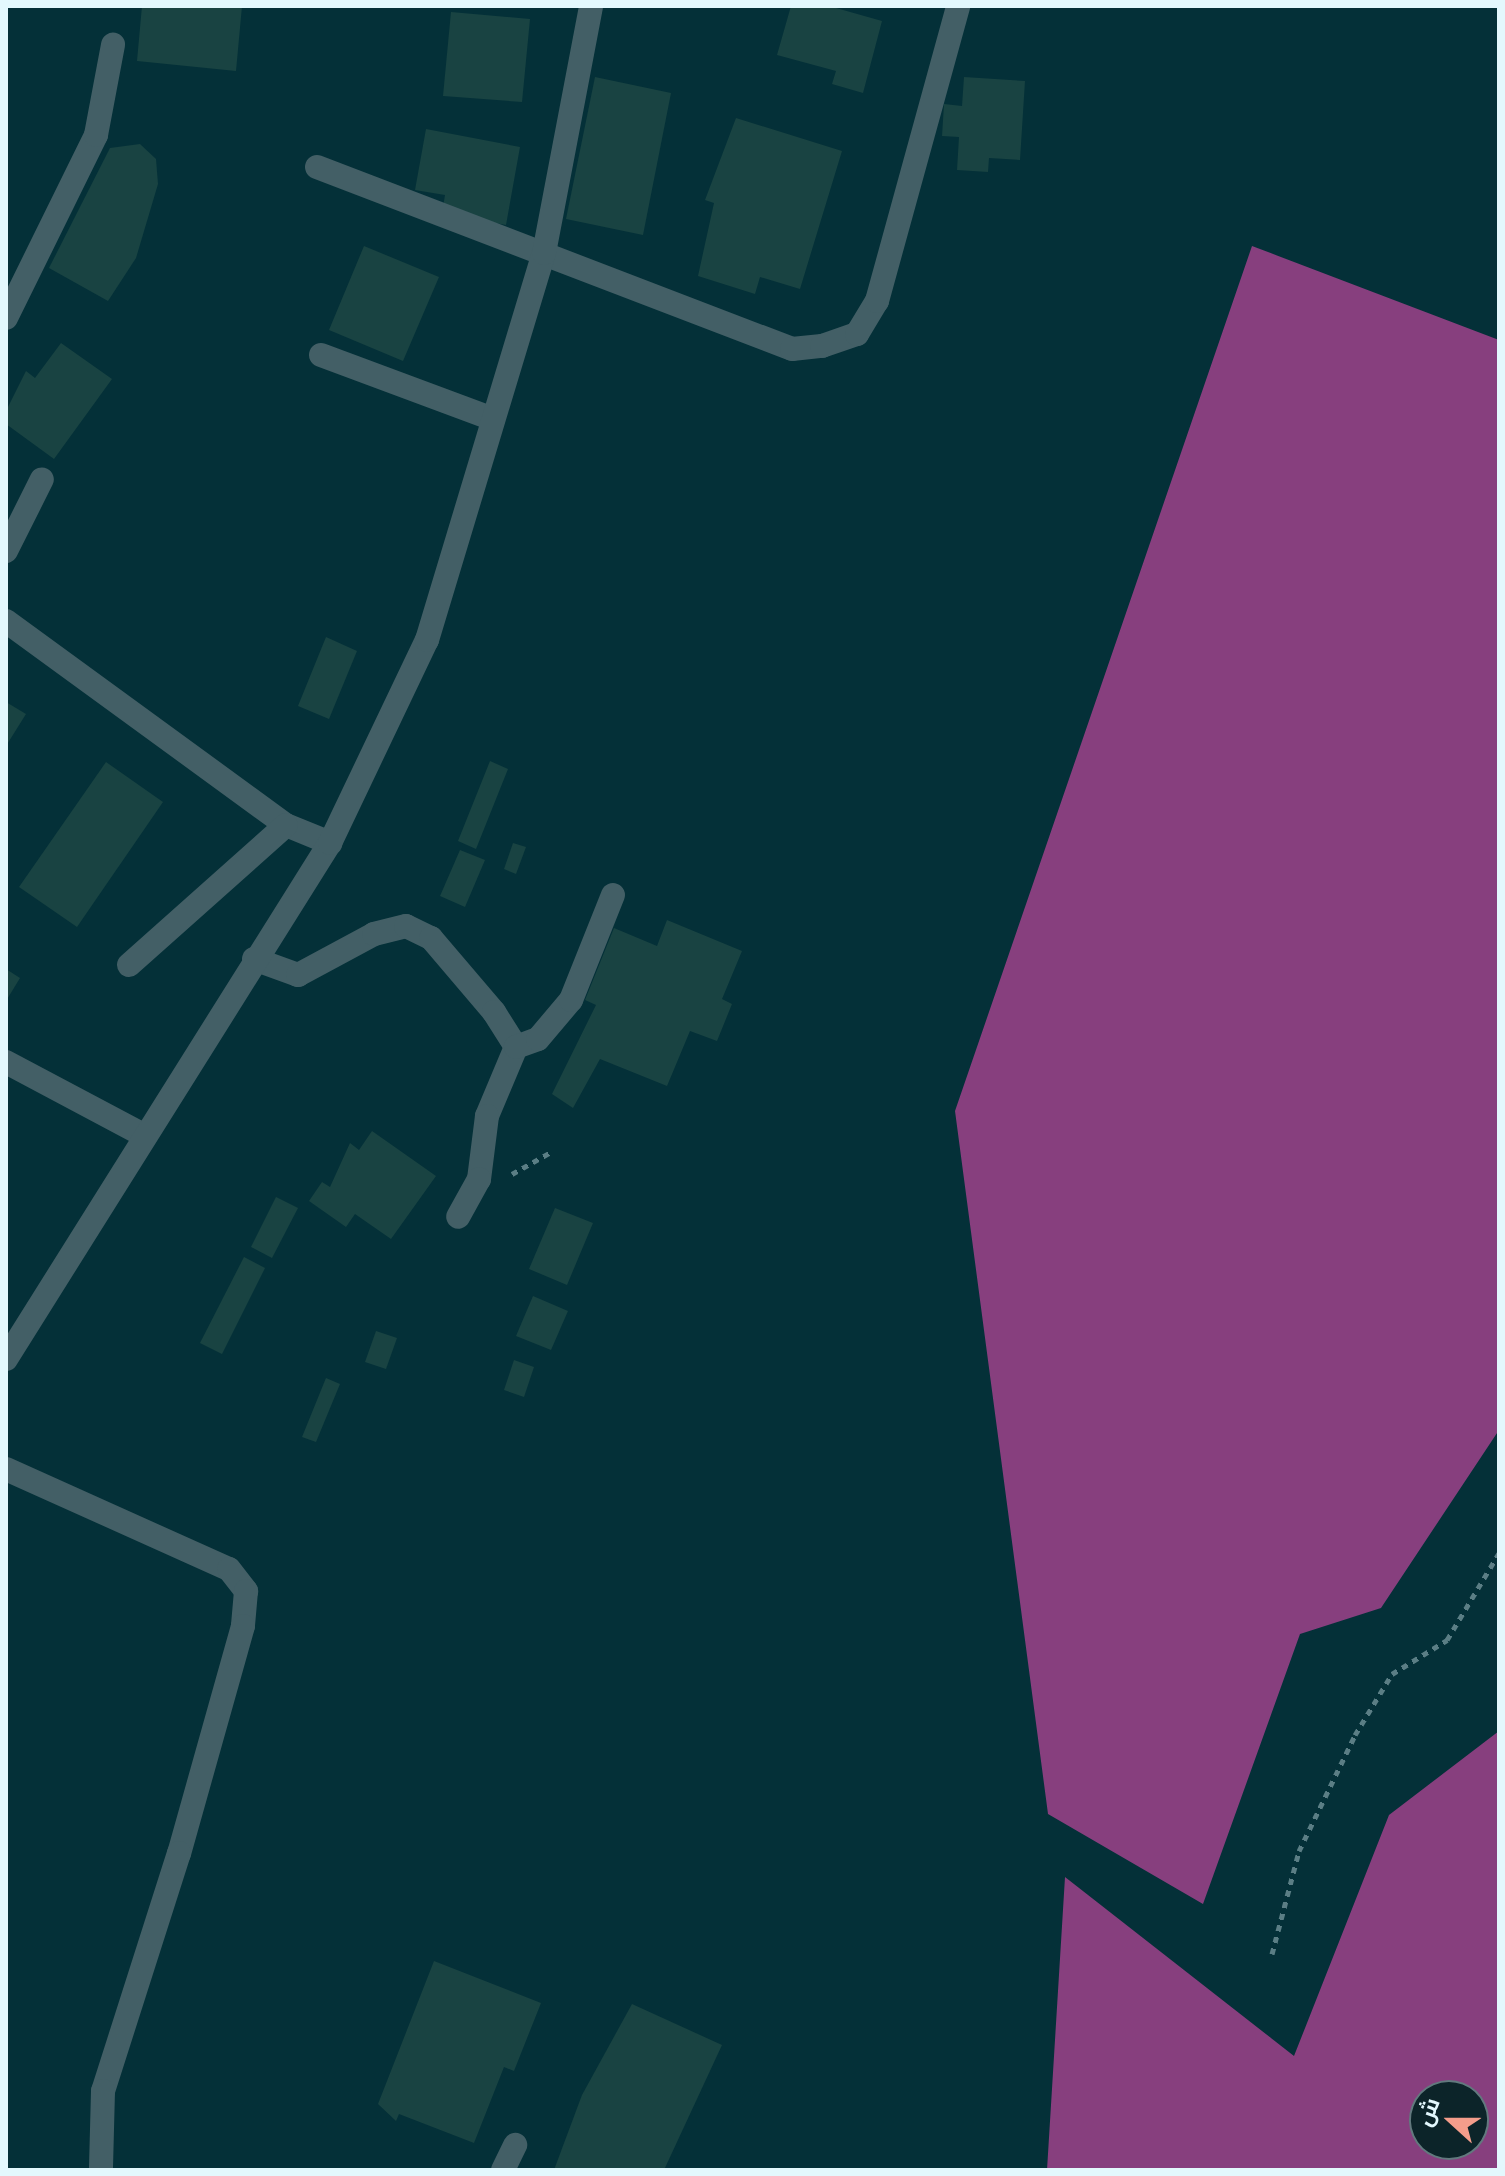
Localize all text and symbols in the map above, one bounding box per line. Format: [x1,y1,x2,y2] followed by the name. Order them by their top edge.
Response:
[1409,2080,1489,2160] north arrow
[1411,2094,1446,2130] text: ش

